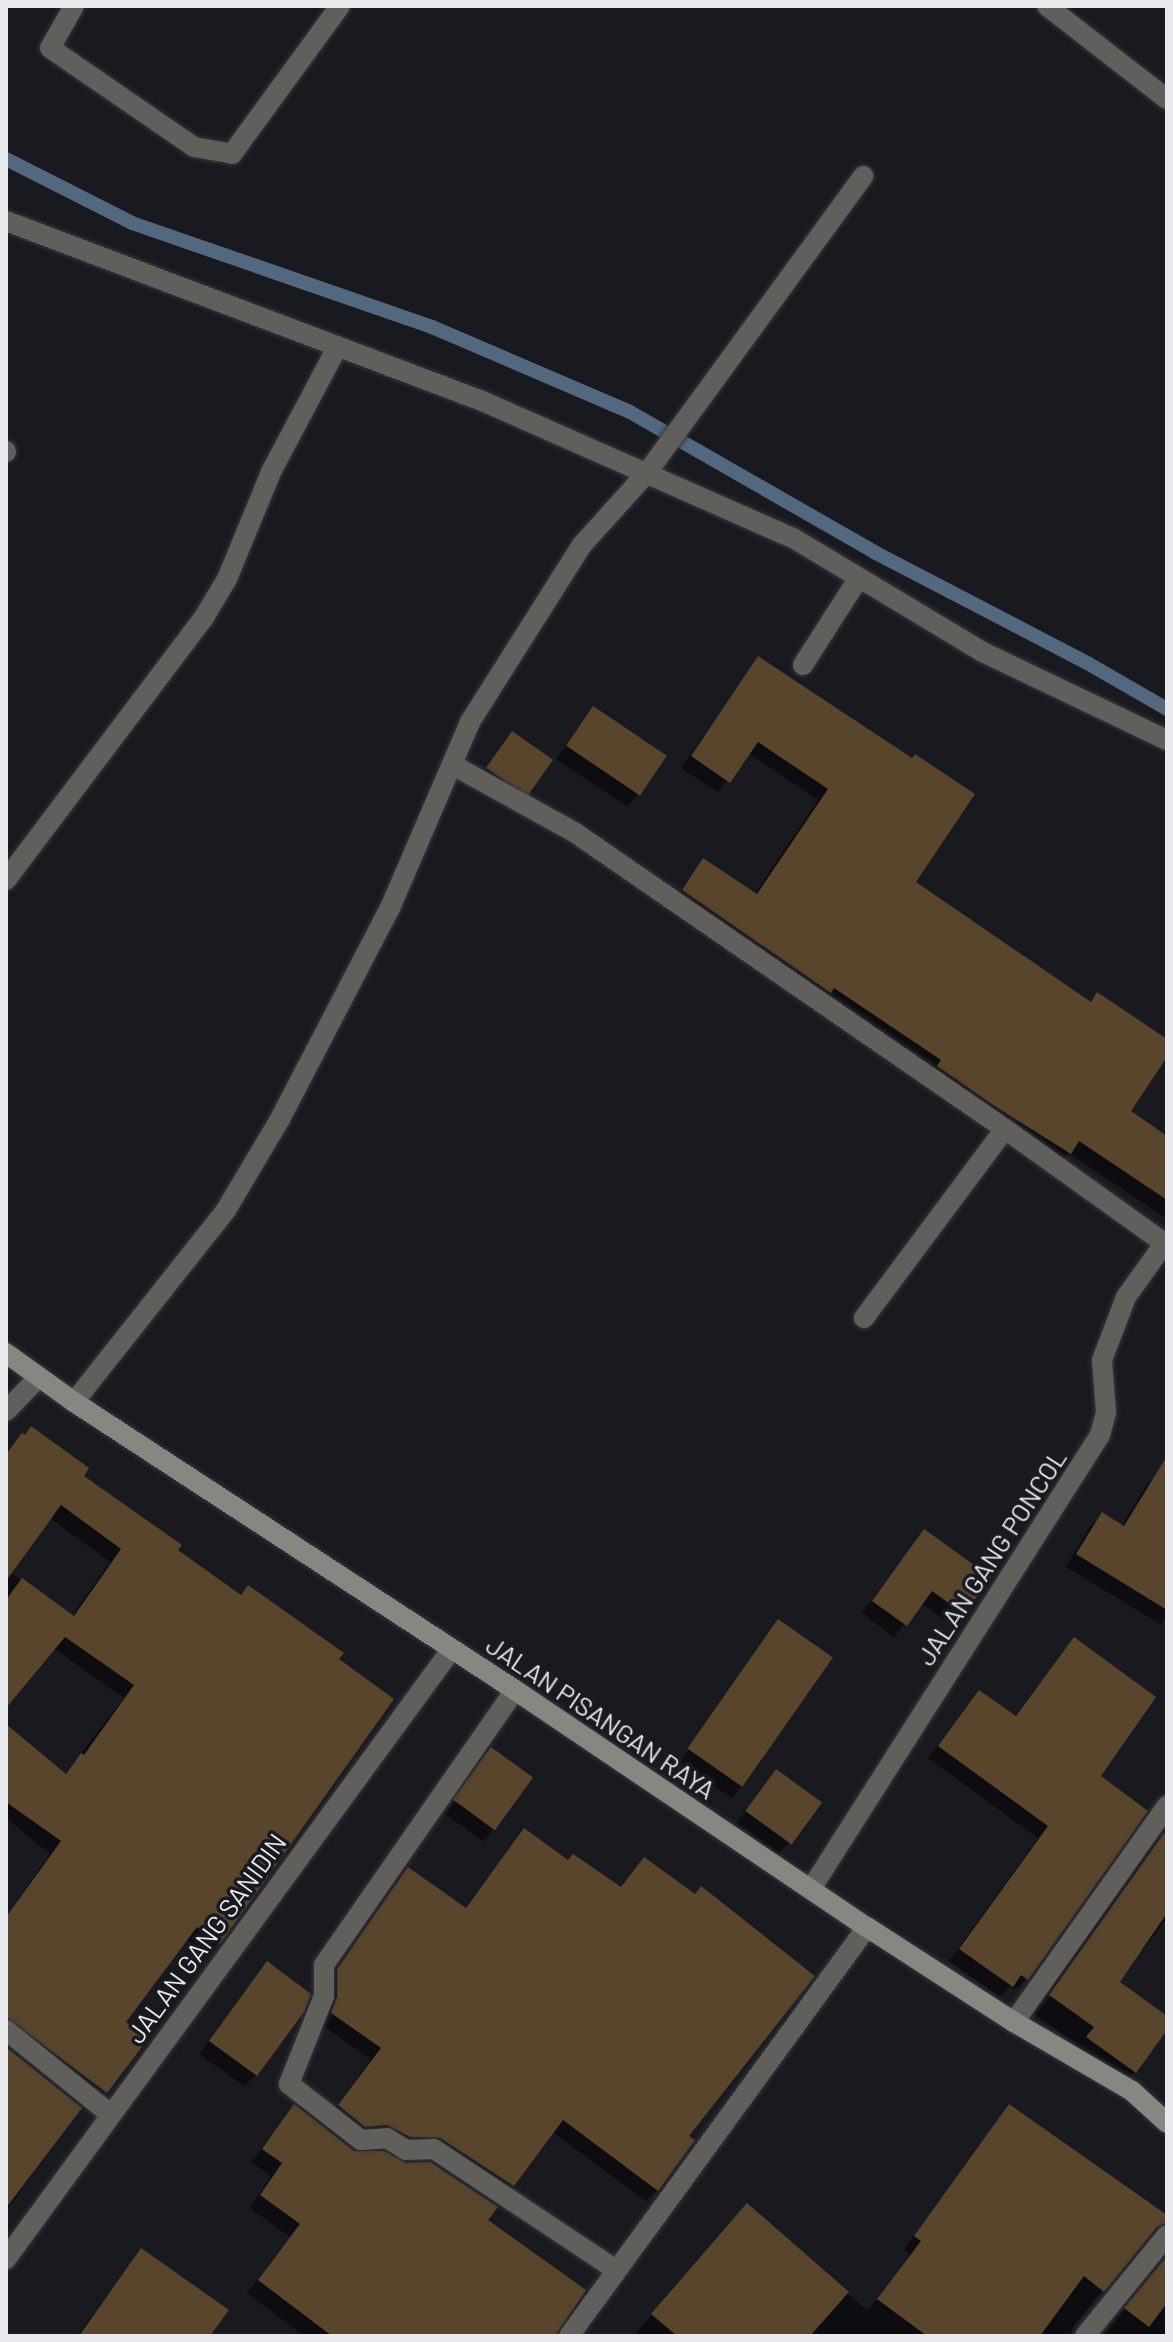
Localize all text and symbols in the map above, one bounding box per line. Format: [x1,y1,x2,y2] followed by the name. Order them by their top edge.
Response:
[909,1443,1073,1671] street label: JALAN GANG PONCOL
[481,1629,721,1805] street label: JALAN PISANGAN RAYA
[120,1827,292,2049] street label: JALAN GANG SANIDIN

